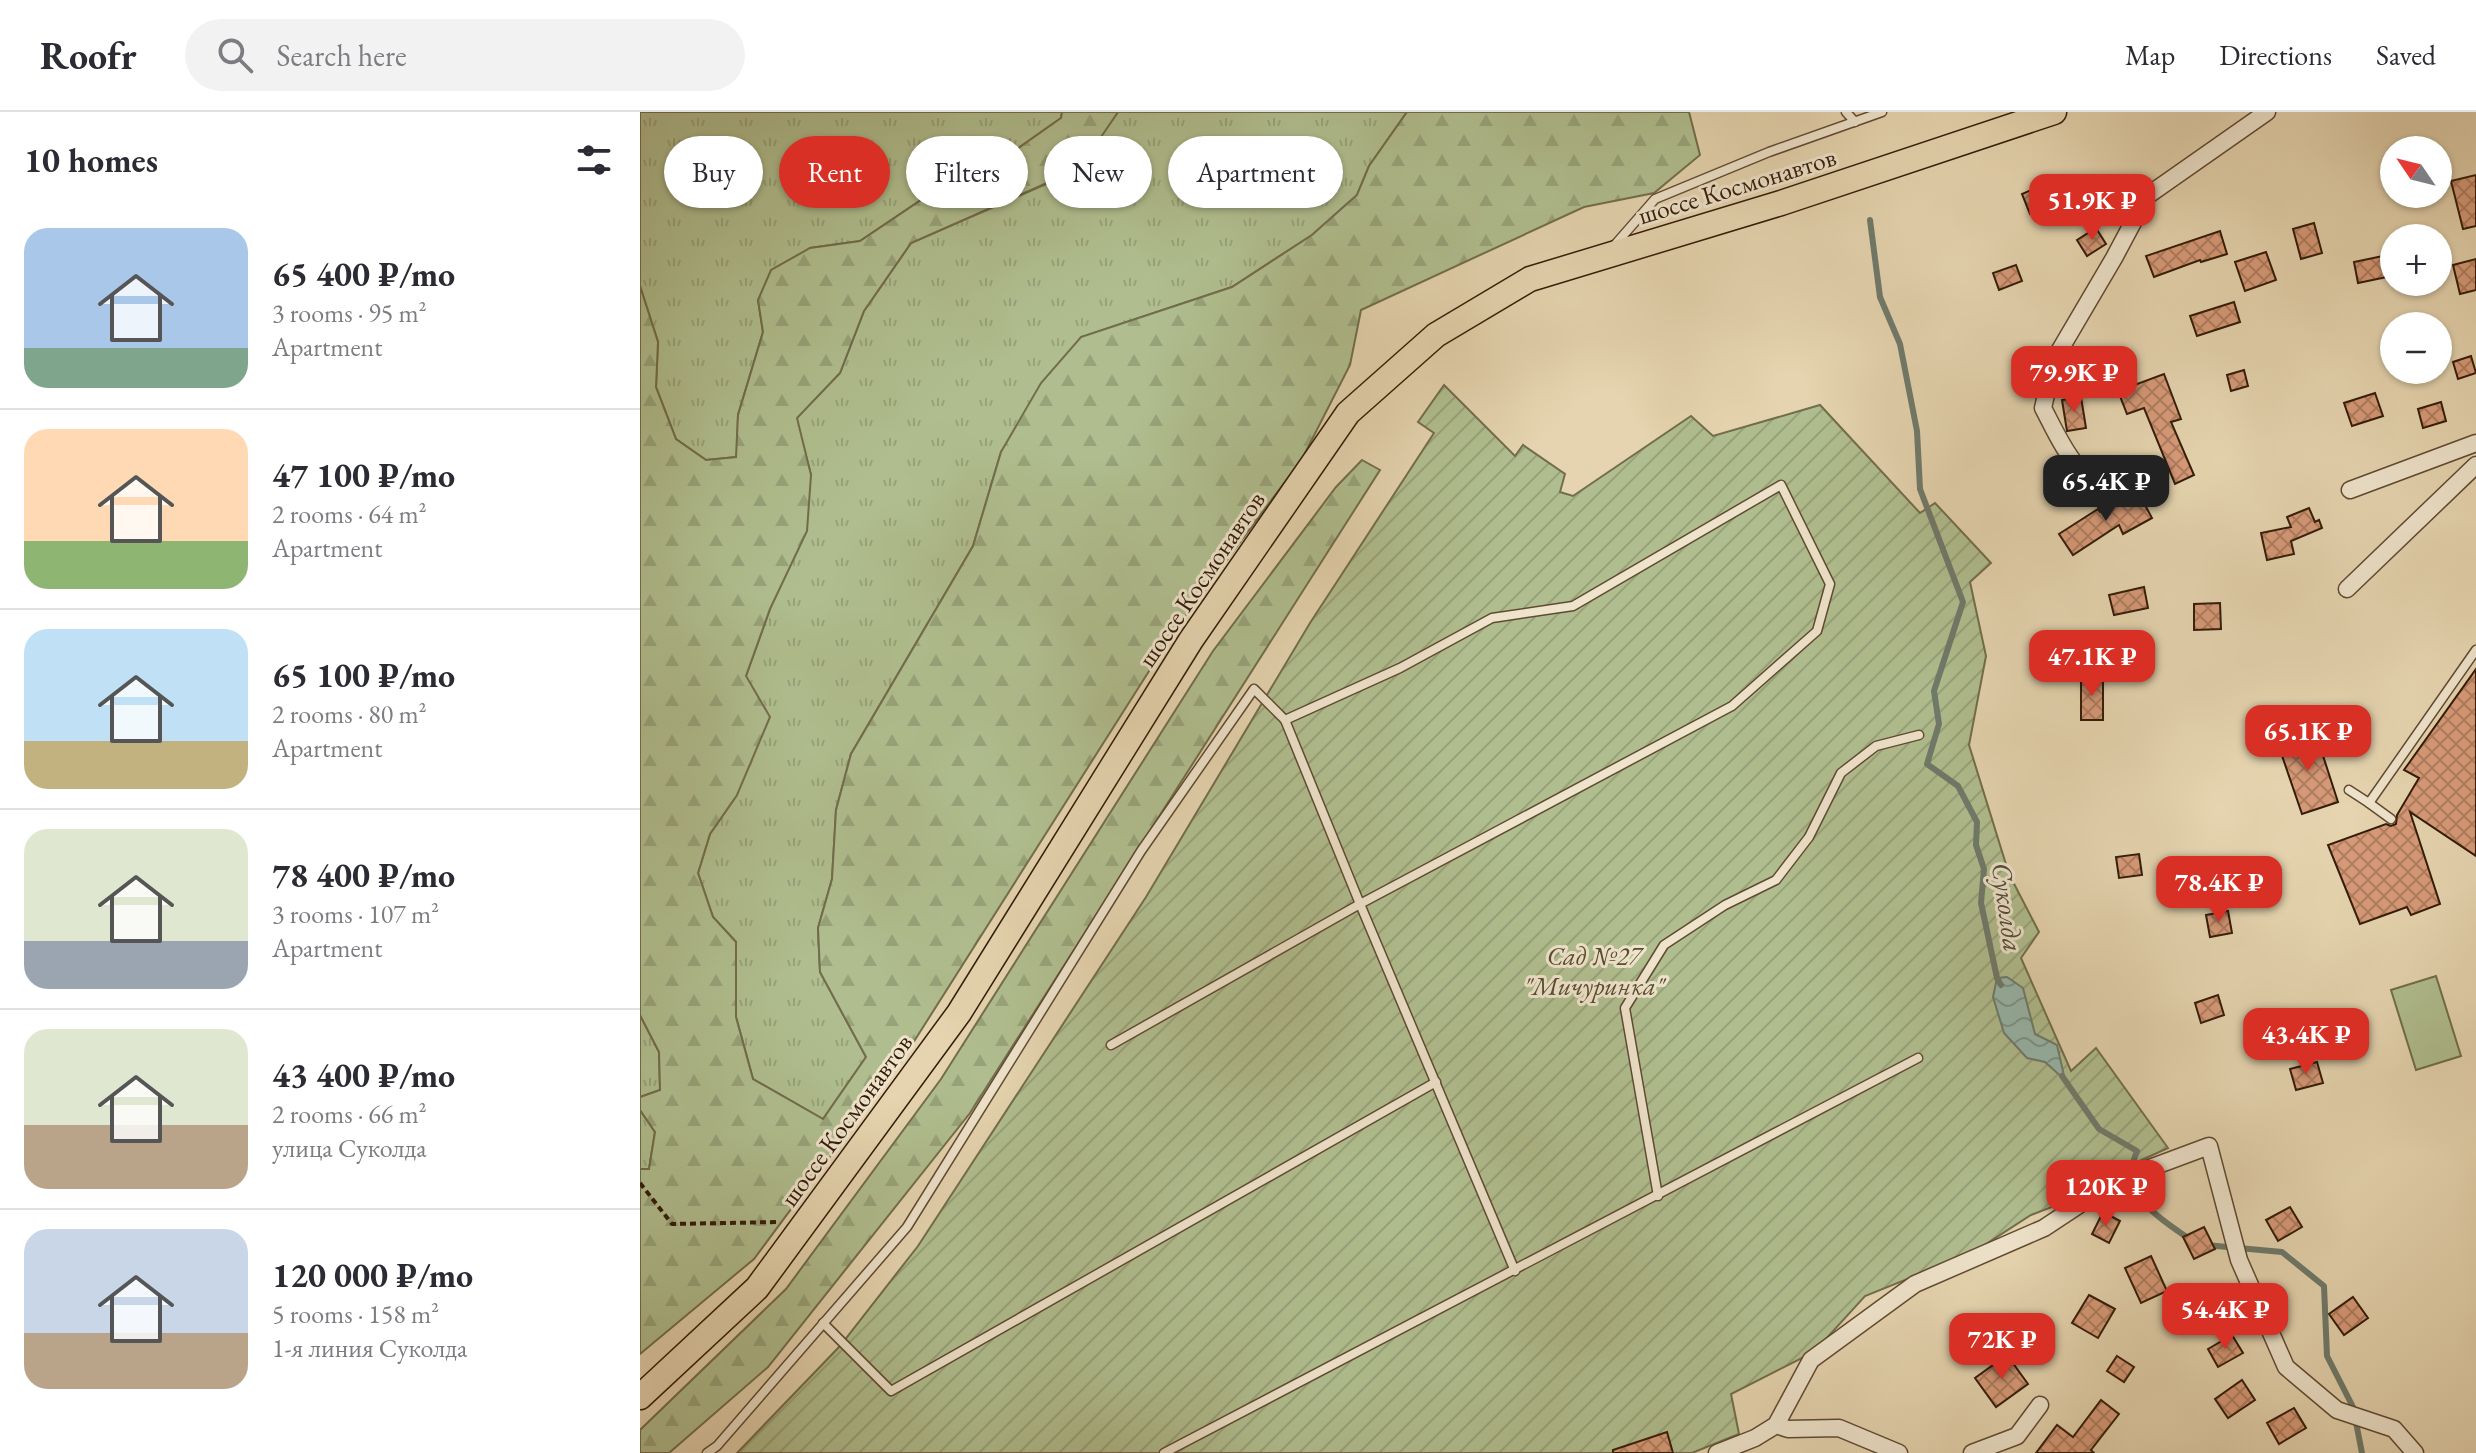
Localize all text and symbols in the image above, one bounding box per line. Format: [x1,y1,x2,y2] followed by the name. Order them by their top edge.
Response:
[185,19,745,91] search box
[40,31,137,80] text: Roofr
[213,33,257,77] icon: search
[277,36,407,75] text: Search here
[2125,37,2175,73] text: Map
[2219,37,2332,73] text: Directions
[2376,37,2436,73] text: Saved
[664,136,763,208] chip: Buy
[779,136,890,208] chip: Rent
[906,136,1028,208] chip: Filters
[1044,136,1152,208] chip: New
[1168,136,1343,208] chip: Apartment
[2380,136,2452,208] north arrow
[2380,136,2452,384] map controls
[24,138,158,182] text: 10 homes
[572,138,616,182] icon: filters
[1634,140,1840,232] street label: шоссе Космонавтов
[2018,174,2166,242] pin: 51.9K ₽
[2047,183,2137,217] text: 51.9K ₽
[2380,224,2452,296] button: +
[272,252,455,296] text: 65 400 ₽/mo
[88,260,184,356] icon: home
[272,296,427,330] text: 3 rooms · 95 m²
[2380,312,2452,384] button: −
[272,330,382,364] text: Apartment
[2000,346,2148,414] pin: 79.9K ₽
[2029,355,2119,389] text: 79.9K ₽
[272,453,455,497] text: 47 100 ₽/mo
[2032,455,2180,523] pin: 65.4K ₽
[88,461,184,557] icon: home
[2061,464,2151,498] text: 65.4K ₽
[1130,484,1272,674] street label: шоссе Космонавтов
[272,497,427,531] text: 2 rooms · 64 m²
[272,531,382,565] text: Apartment
[2018,630,2166,698] pin: 47.1K ₽
[2047,639,2137,673] text: 47.1K ₽
[272,653,455,697] text: 65 100 ₽/mo
[88,661,184,757] icon: home
[272,697,427,731] text: 2 rooms · 80 m²
[2234,705,2382,773] pin: 65.1K ₽
[2263,714,2353,748] text: 65.1K ₽
[272,731,382,765] text: Apartment
[272,853,455,897] text: 78 400 ₽/mo
[2145,856,2293,924] pin: 78.4K ₽
[1984,860,2032,954] water label: Суколда
[88,861,184,957] icon: home
[2174,865,2264,899] text: 78.4K ₽
[272,897,439,931] text: 3 rooms · 107 m²
[272,931,382,965] text: Apartment
[1524,939,1667,1003] park label: Сад №27 "Мичуринка"
[2232,1008,2380,1076] pin: 43.4K ₽
[2261,1017,2351,1051] text: 43.4K ₽
[772,1027,920,1213] street label: шоссе Космонавтов
[272,1053,455,1097] text: 43 400 ₽/mo
[88,1061,184,1157] icon: home
[272,1097,427,1131] text: 2 rooms · 66 m²
[272,1131,427,1165] text: улица Суколда
[2041,1160,2171,1228] pin: 120K ₽
[2064,1169,2148,1203] text: 120K ₽
[272,1253,473,1297] text: 120 000 ₽/mo
[88,1261,184,1357] icon: home
[2151,1283,2299,1351] pin: 54.4K ₽
[2180,1292,2270,1326] text: 54.4K ₽
[272,1297,439,1331] text: 5 rooms · 158 m²
[1946,1313,2058,1381] pin: 72K ₽
[1967,1322,2037,1356] text: 72K ₽
[272,1331,467,1365] text: 1-я линия Суколда

